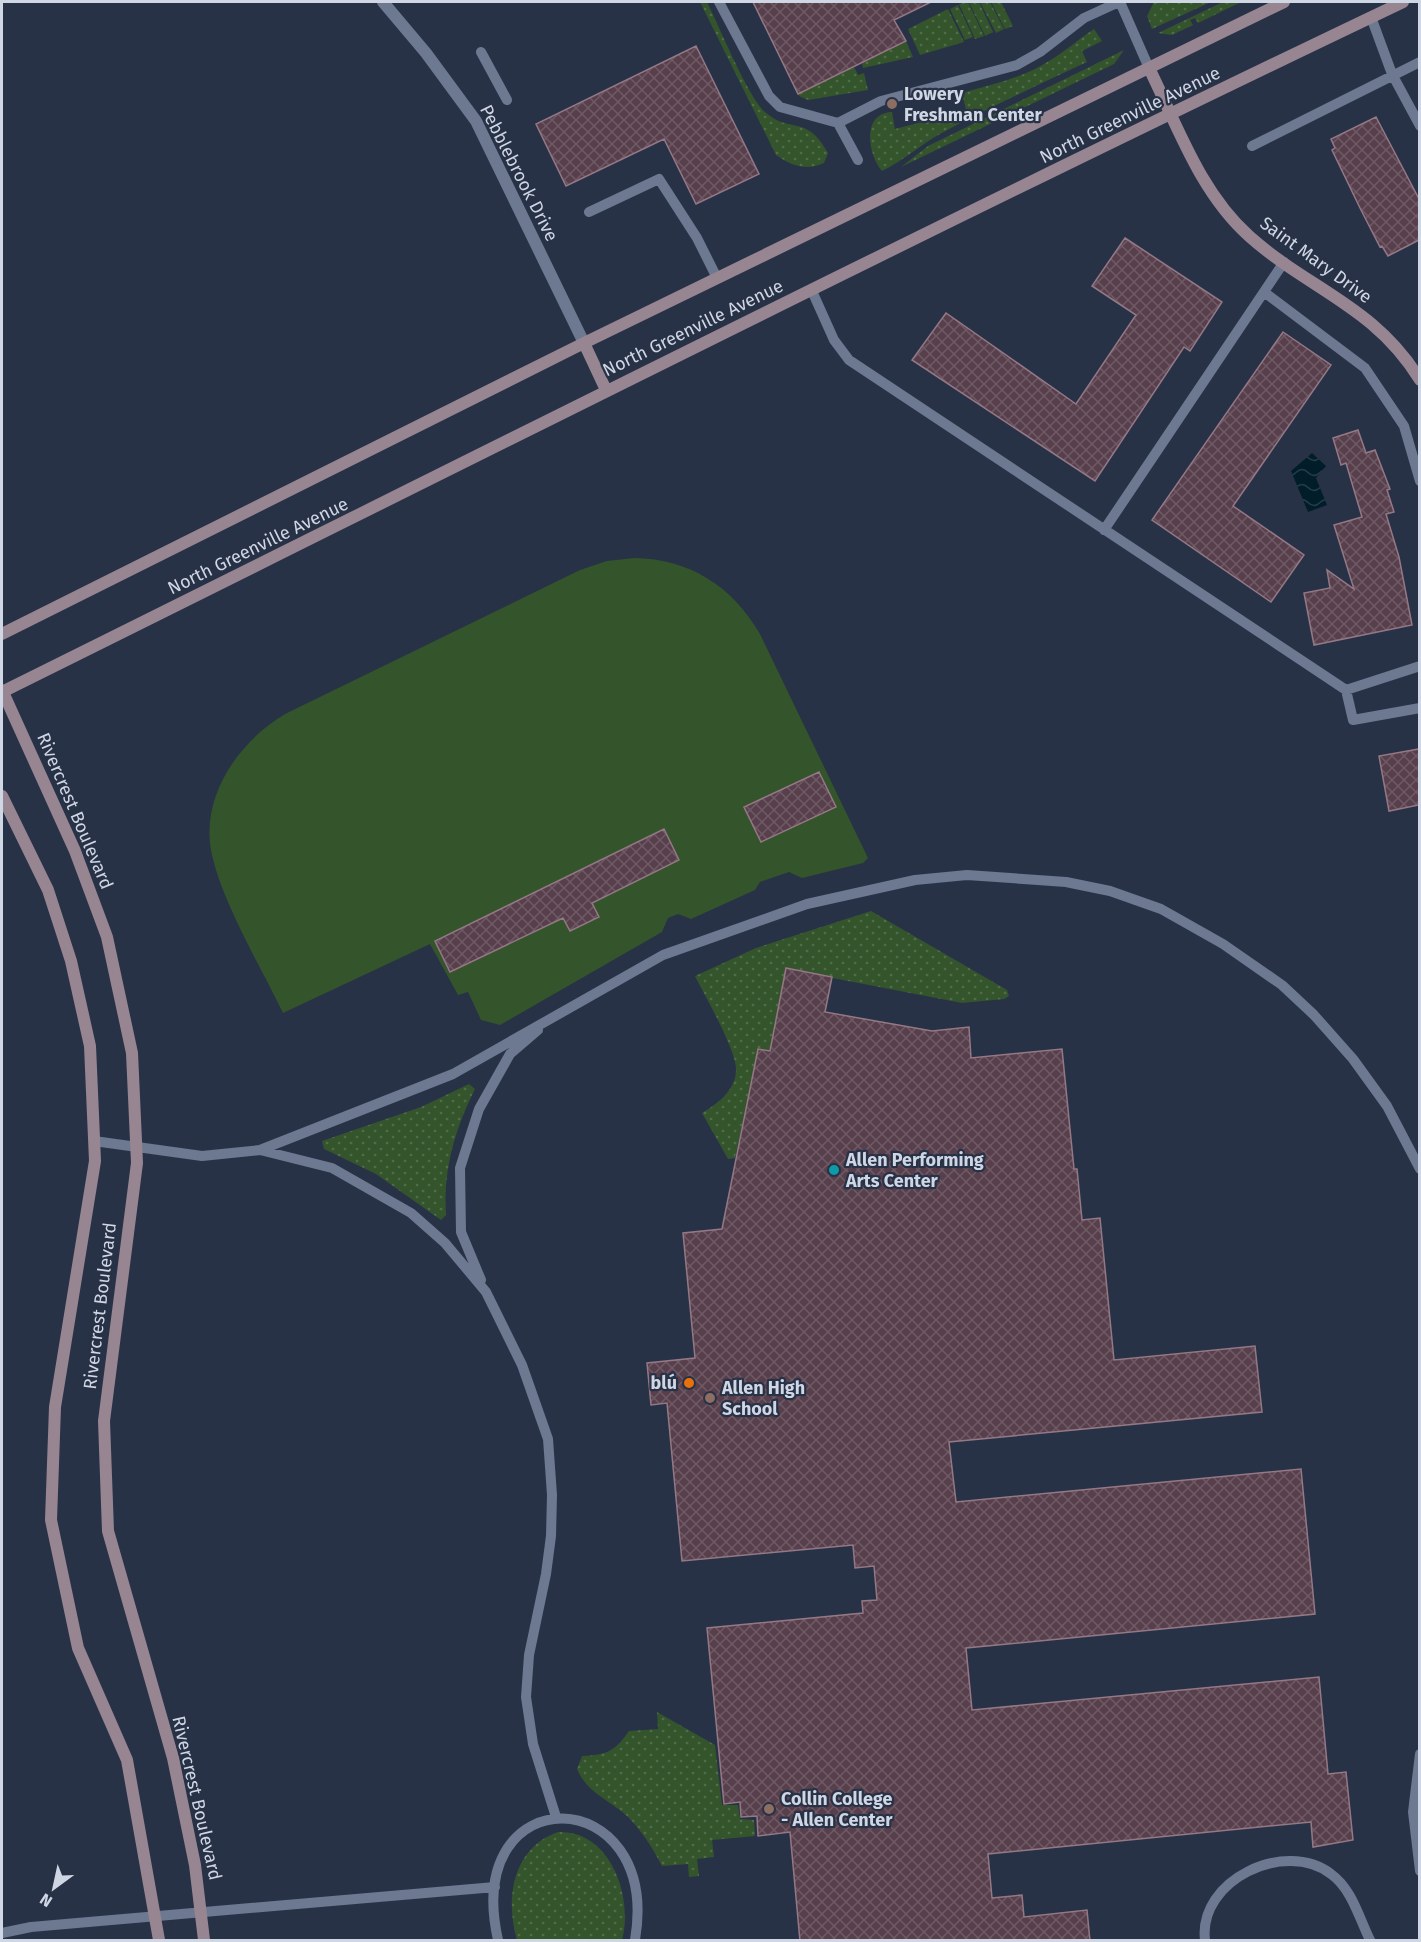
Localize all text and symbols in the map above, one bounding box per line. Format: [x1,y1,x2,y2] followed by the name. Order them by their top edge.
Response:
[1036,62,1224,168] street label: North Greenville Avenue
[904,83,1042,126] place label: Lowery Freshman Center
[885,97,899,111] marker: Lowery Freshman Center
[475,101,563,245] street label: Pebblebrook Drive
[1256,212,1376,308] street label: Saint Mary Drive
[599,275,787,381] street label: North Greenville Avenue
[164,493,352,599] street label: North Greenville Avenue
[32,729,118,893] street label: Rivercrest Boulevard
[845,1149,984,1192] place label: Allen Performing Arts Center
[827,1163,841,1177] marker: Allen Performing Arts Center
[79,1221,121,1391] street label: Rivercrest Boulevard
[651,1372,677,1394] place label: blú
[682,1376,696,1390] marker: blú
[721,1377,805,1420] place label: Allen High School
[703,1391,717,1405] marker: Allen High School
[167,1714,227,1882] street label: Rivercrest Boulevard
[781,1788,893,1831] place label: Collin College - Allen Center
[762,1802,776,1816] marker: Collin College - Allen Center
[24,1858,84,1918] north arrow
[36,1889,56,1911] text: N

